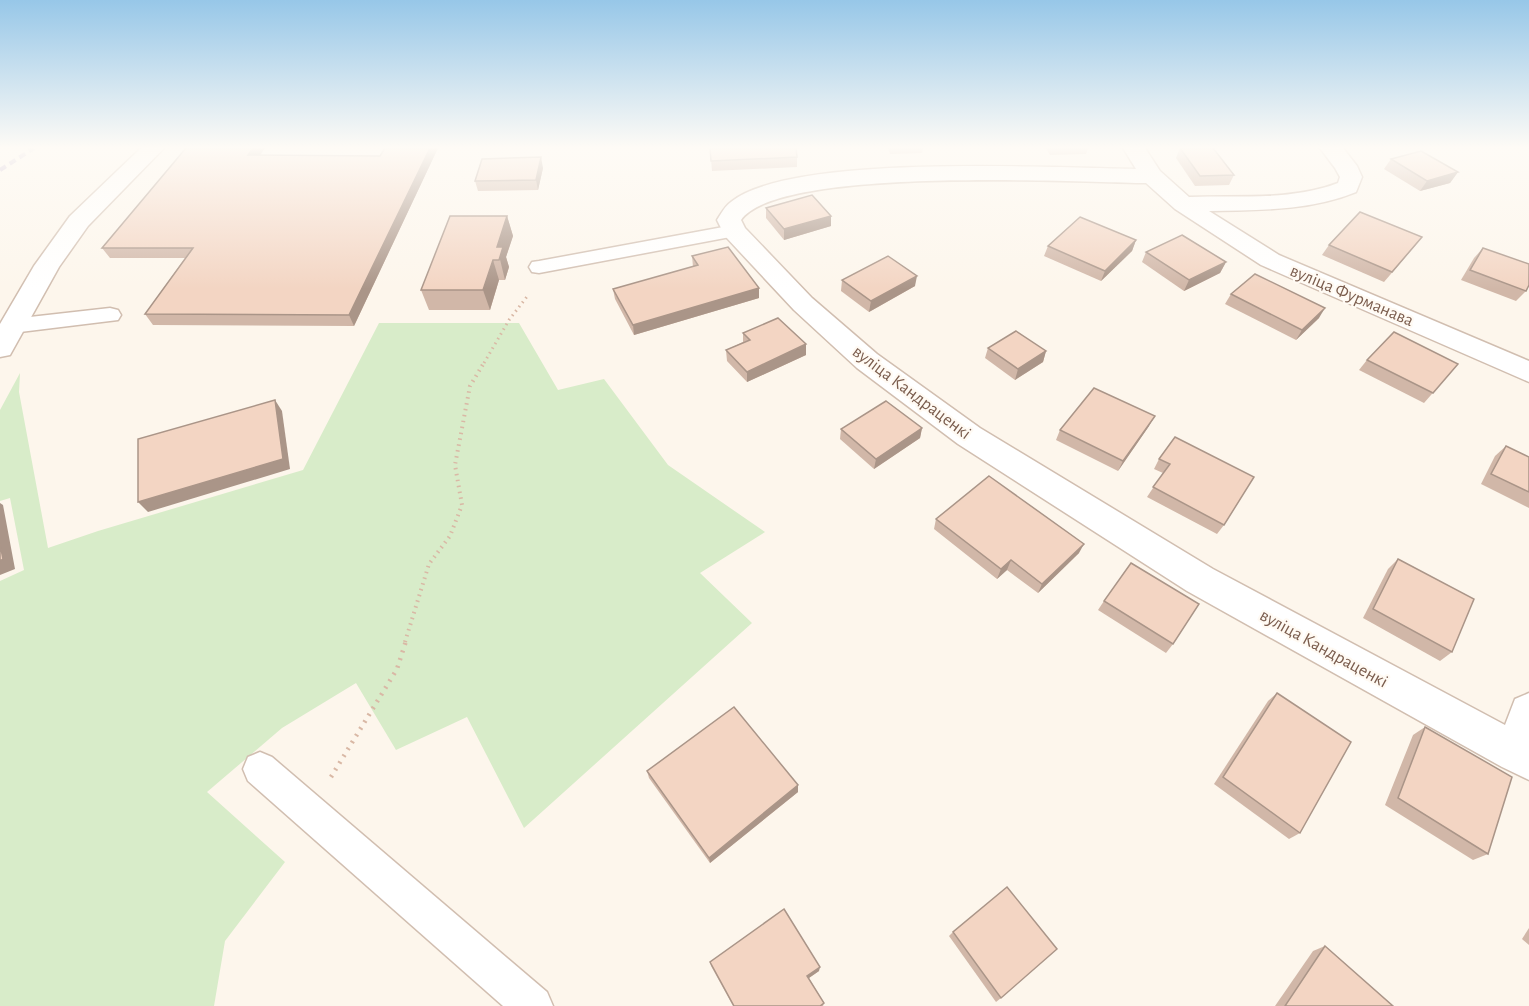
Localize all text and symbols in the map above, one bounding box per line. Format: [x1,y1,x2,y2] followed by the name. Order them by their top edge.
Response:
[1287,262,1416,330] street label: вуліца Фурманава
[849,342,974,443] street label: вуліца Кандраценкі
[1256,606,1391,691] street label: вуліца Кандраценкі

